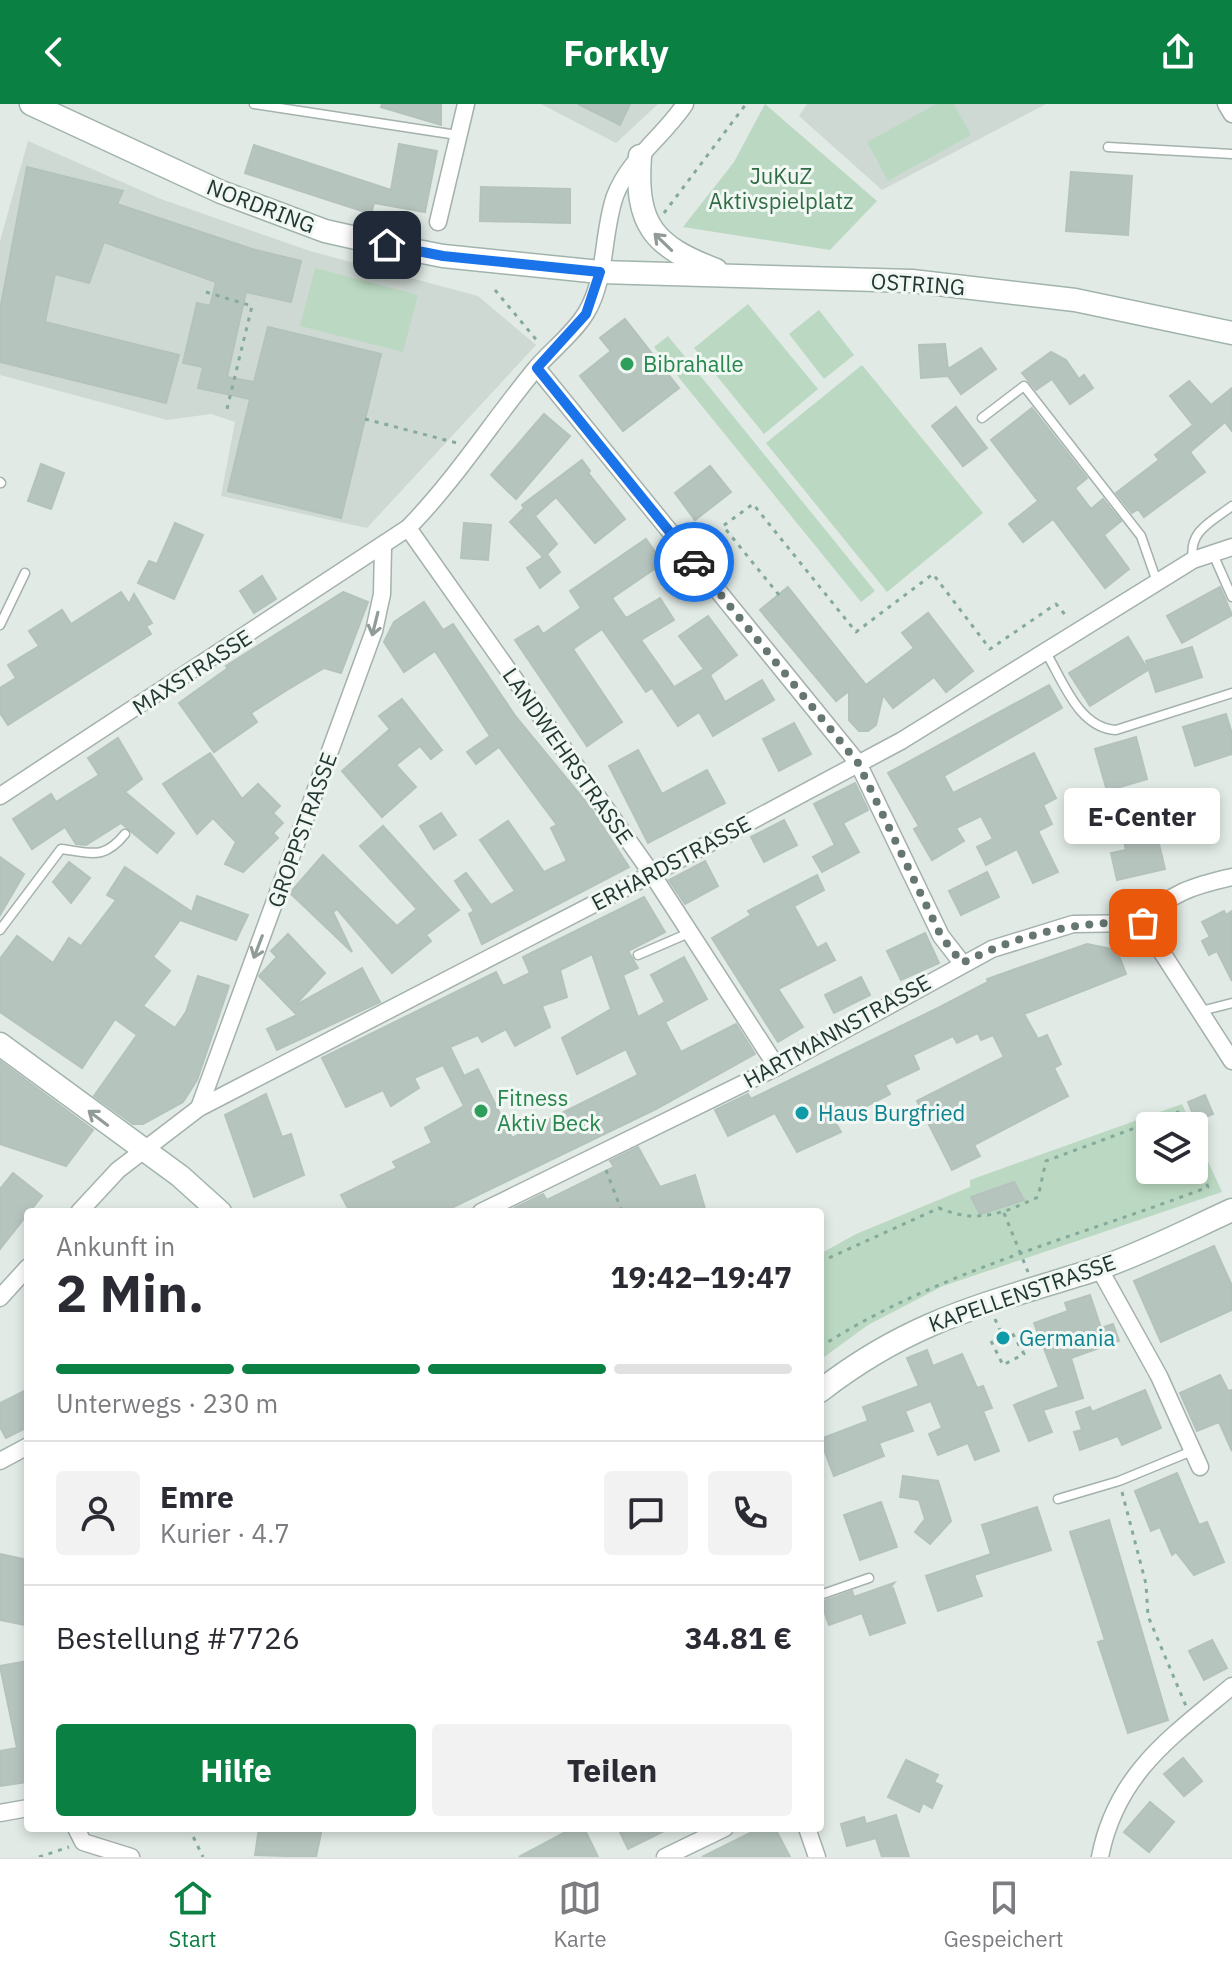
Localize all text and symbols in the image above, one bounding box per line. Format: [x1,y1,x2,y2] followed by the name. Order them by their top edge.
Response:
[563,29,669,76] text: Forkly
[32,30,76,74] icon: back
[1156,30,1200,74] icon: share
[709,161,853,215] park label: JuKuZ Aktivspielplatz
[203,172,319,239] street label: NORDRING
[353,211,421,279] pin
[365,223,409,267] icon: home
[654,233,673,252] one-way arrow
[870,266,966,301] street label: OSTRING
[643,349,744,378] place label: Bibrahalle
[618,355,636,373] marker: Bibrahalle
[654,522,734,602] courier
[672,540,716,584] icon: car
[366,611,381,637] one-way arrow
[126,622,257,721] street label: MAXSTRASSE
[496,662,640,850] street label: LANDWEHRSTRASSE
[260,748,343,911] street label: GROPPSTRASSE
[1065,787,1221,843] callout: E-Center
[1088,799,1196,833] text: E-Center
[586,808,756,917] street label: ERHARDSTRASSE
[1109,889,1177,957] pin
[1121,901,1165,945] icon: bag
[250,934,264,959] one-way arrow
[738,967,936,1094] street label: HARTMANNSTRASSE
[497,1083,601,1137] place label: Fitness Aktiv Beck
[818,1098,965,1127] place label: Haus Burgfried
[472,1102,490,1120] marker: Fitness Aktiv Beck
[793,1104,811,1122] marker: Haus Burgfried
[88,1109,110,1126] one-way arrow
[1136,1112,1208,1184] map controls
[1136,1112,1208,1184] button: layers
[56,1229,175,1263] text: Ankunft in
[924,1247,1119,1338] street label: KAPELLENSTRASSE
[611,1257,792,1296] text: 19:42–19:47
[56,1259,204,1326] text: 2 Min.
[1019,1323,1115,1352] place label: Germania
[994,1329,1012,1347] marker: Germania
[56,1386,278,1420] text: Unterwegs · 230 m
[56,1471,140,1555] button: person
[604,1471,688,1555] button: chat
[708,1471,792,1555] button: phone
[160,1477,234,1516] text: Emre
[160,1516,290,1550] text: Kurier · 4.7
[56,1618,300,1657] text: Bestellung #7726
[685,1618,792,1657] text: 34.81 €
[56,1724,416,1816] button: Hilfe
[432,1724,792,1816] button: Teilen
[168,1876,217,1953] tab: Start
[553,1876,607,1953] tab: Karte
[944,1876,1064,1953] tab: Gespeichert

